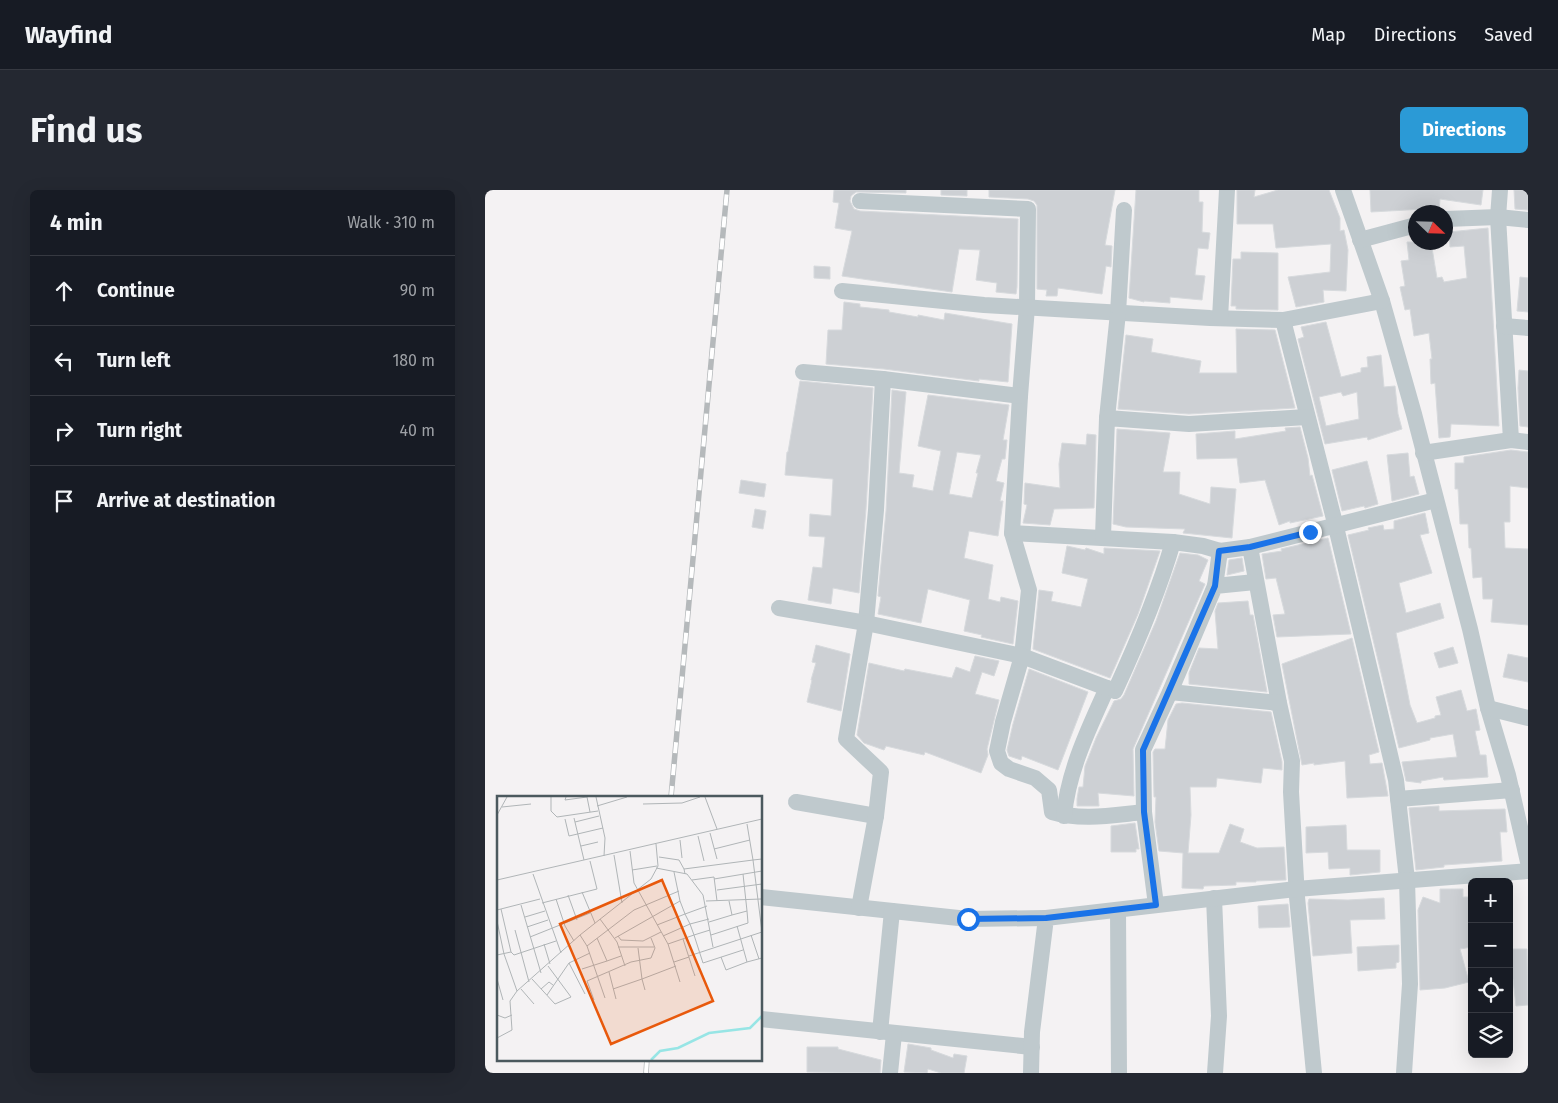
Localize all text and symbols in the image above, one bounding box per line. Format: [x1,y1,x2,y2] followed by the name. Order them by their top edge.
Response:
[25,21,112,49] text: Wayfind
[1311,24,1346,46] text: Map
[1374,24,1456,46] text: Directions
[1484,24,1533,46] text: Saved
[1400,107,1528,153] button: Directions
[30,109,142,151] text: Find us
[1408,205,1453,250] north arrow
[50,210,103,236] text: 4 min
[347,213,435,232] text: Walk · 310 m
[50,277,78,305] icon: ahead
[97,279,175,302] text: Continue
[400,281,435,300] text: 90 m
[50,347,78,375] icon: left
[97,349,171,372] text: Turn left
[392,351,435,370] text: 180 m
[50,417,78,445] icon: right
[97,419,182,442] text: Turn right
[400,421,435,440] text: 40 m
[50,487,78,515] icon: arrive
[97,489,276,512] text: Arrive at destination
[1299,521,1322,544] route end
[497,796,763,1060] inset map
[1468,878,1513,1058] map controls
[1468,878,1513,923] button: +
[957,908,980,931] route start
[1468,923,1513,968] button: −
[1468,968,1513,1013] button: locate
[1468,1013,1513,1058] button: layers

